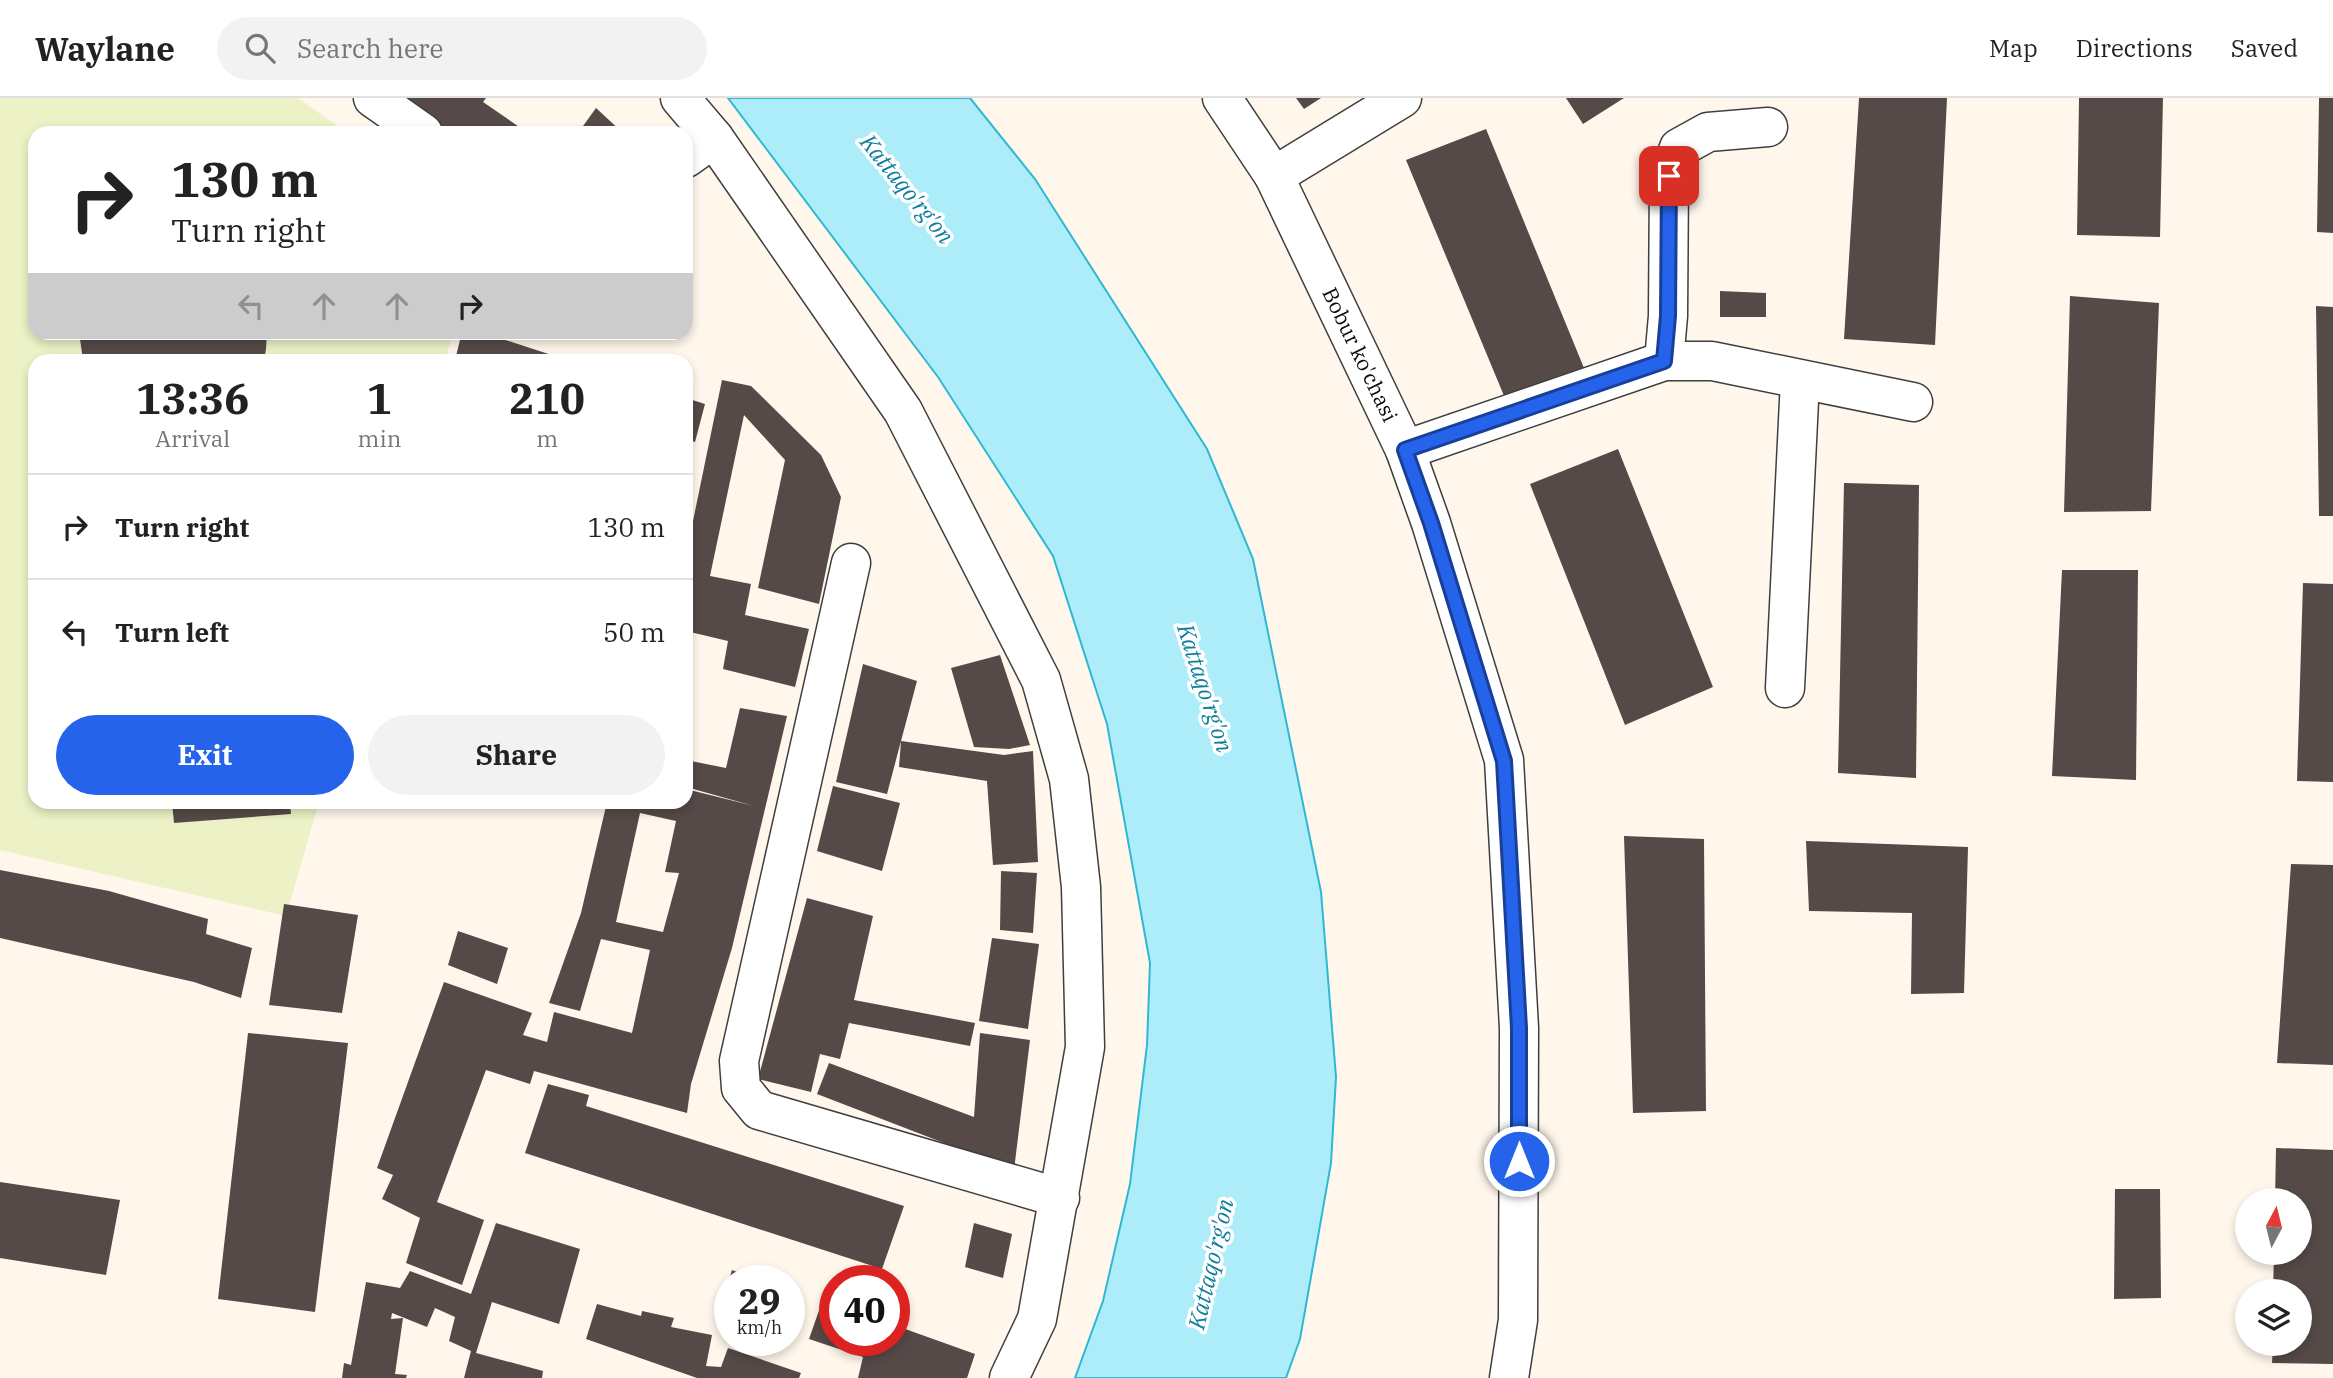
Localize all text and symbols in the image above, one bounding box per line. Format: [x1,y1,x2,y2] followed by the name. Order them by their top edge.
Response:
[217,17,707,80] search box
[35,27,175,70] text: Waylane
[241,29,279,67] icon: search
[297,31,443,65] text: Search here
[1989,32,2038,64] text: Map
[2076,32,2193,64] text: Directions
[2231,32,2298,64] text: Saved
[854,127,961,249] water label: Kattaqo'rg'on
[1639,146,1699,206] pin
[171,147,318,210] text: 130 m
[56,154,147,245] icon: right
[1650,157,1688,195] icon: arrive
[171,209,326,251] text: Turn right
[1316,283,1405,426] street label: Bobur ko'chasi
[232,287,270,325] icon: left
[305,287,343,325] icon: ahead
[378,287,416,325] icon: ahead
[451,287,489,325] icon: right
[136,371,250,426] text: 13:36
[367,371,392,426] text: 1
[509,371,585,426] text: 210
[155,423,230,453] text: Arrival
[358,423,401,453] text: min
[536,423,558,453] text: m
[56,508,94,546] icon: right
[115,510,249,544] text: Turn right
[587,510,665,544] text: 130 m
[56,613,94,651] icon: left
[115,615,229,649] text: Turn left
[603,615,665,649] text: 50 m
[1171,619,1241,755] water label: Kattaqo'rg'on
[56,715,354,795] button: Exit
[368,715,665,795] button: Share
[1482,1124,1556,1198] position arrow
[2235,1188,2312,1265] north arrow
[2235,1188,2312,1356] map controls
[1180,1196,1240,1333] water label: Kattaqo'rg'on
[819,1265,910,1356] speed limit sign: 40
[738,1278,781,1324] text: 29
[2235,1279,2312,1356] button: layers
[737,1316,782,1339] text: km/h

